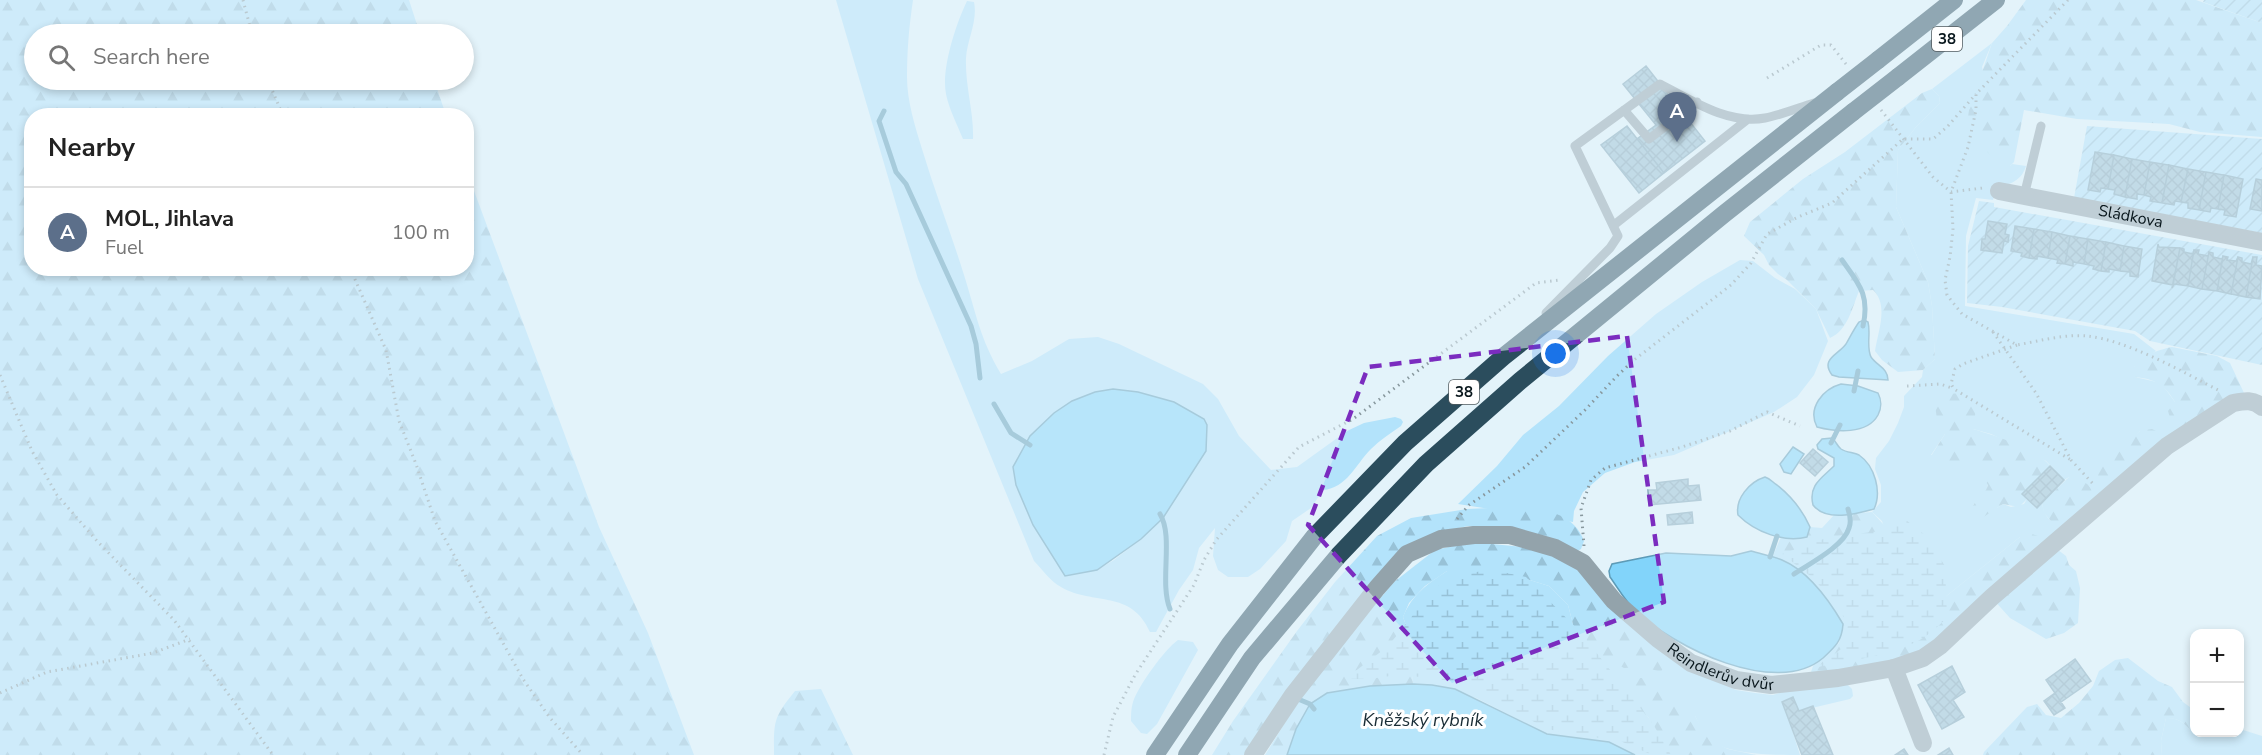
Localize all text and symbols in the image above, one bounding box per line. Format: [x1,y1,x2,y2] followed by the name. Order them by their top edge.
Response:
[24,24,474,90] search box
[1932,27,1962,51] road number: 38
[45,41,78,74] icon: search
[93,42,210,72] text: Search here
[1658,92,1696,142] pin: A
[48,130,135,165] text: Nearby
[2096,199,2165,234] street label: Sládkova
[105,204,234,234] text: MOL, Jihlava
[60,219,75,246] text: A
[392,219,450,246] text: 100 m
[105,234,144,261] text: Fuel
[1541,339,1570,368] your location
[1449,380,1479,404] road number: 38
[2190,629,2244,737] map controls
[2190,629,2244,683] button: +
[1662,638,1775,696] street label: Reindlerův dvůr
[2190,683,2244,737] button: −
[1363,708,1484,732] water label: Kněžský rybník

